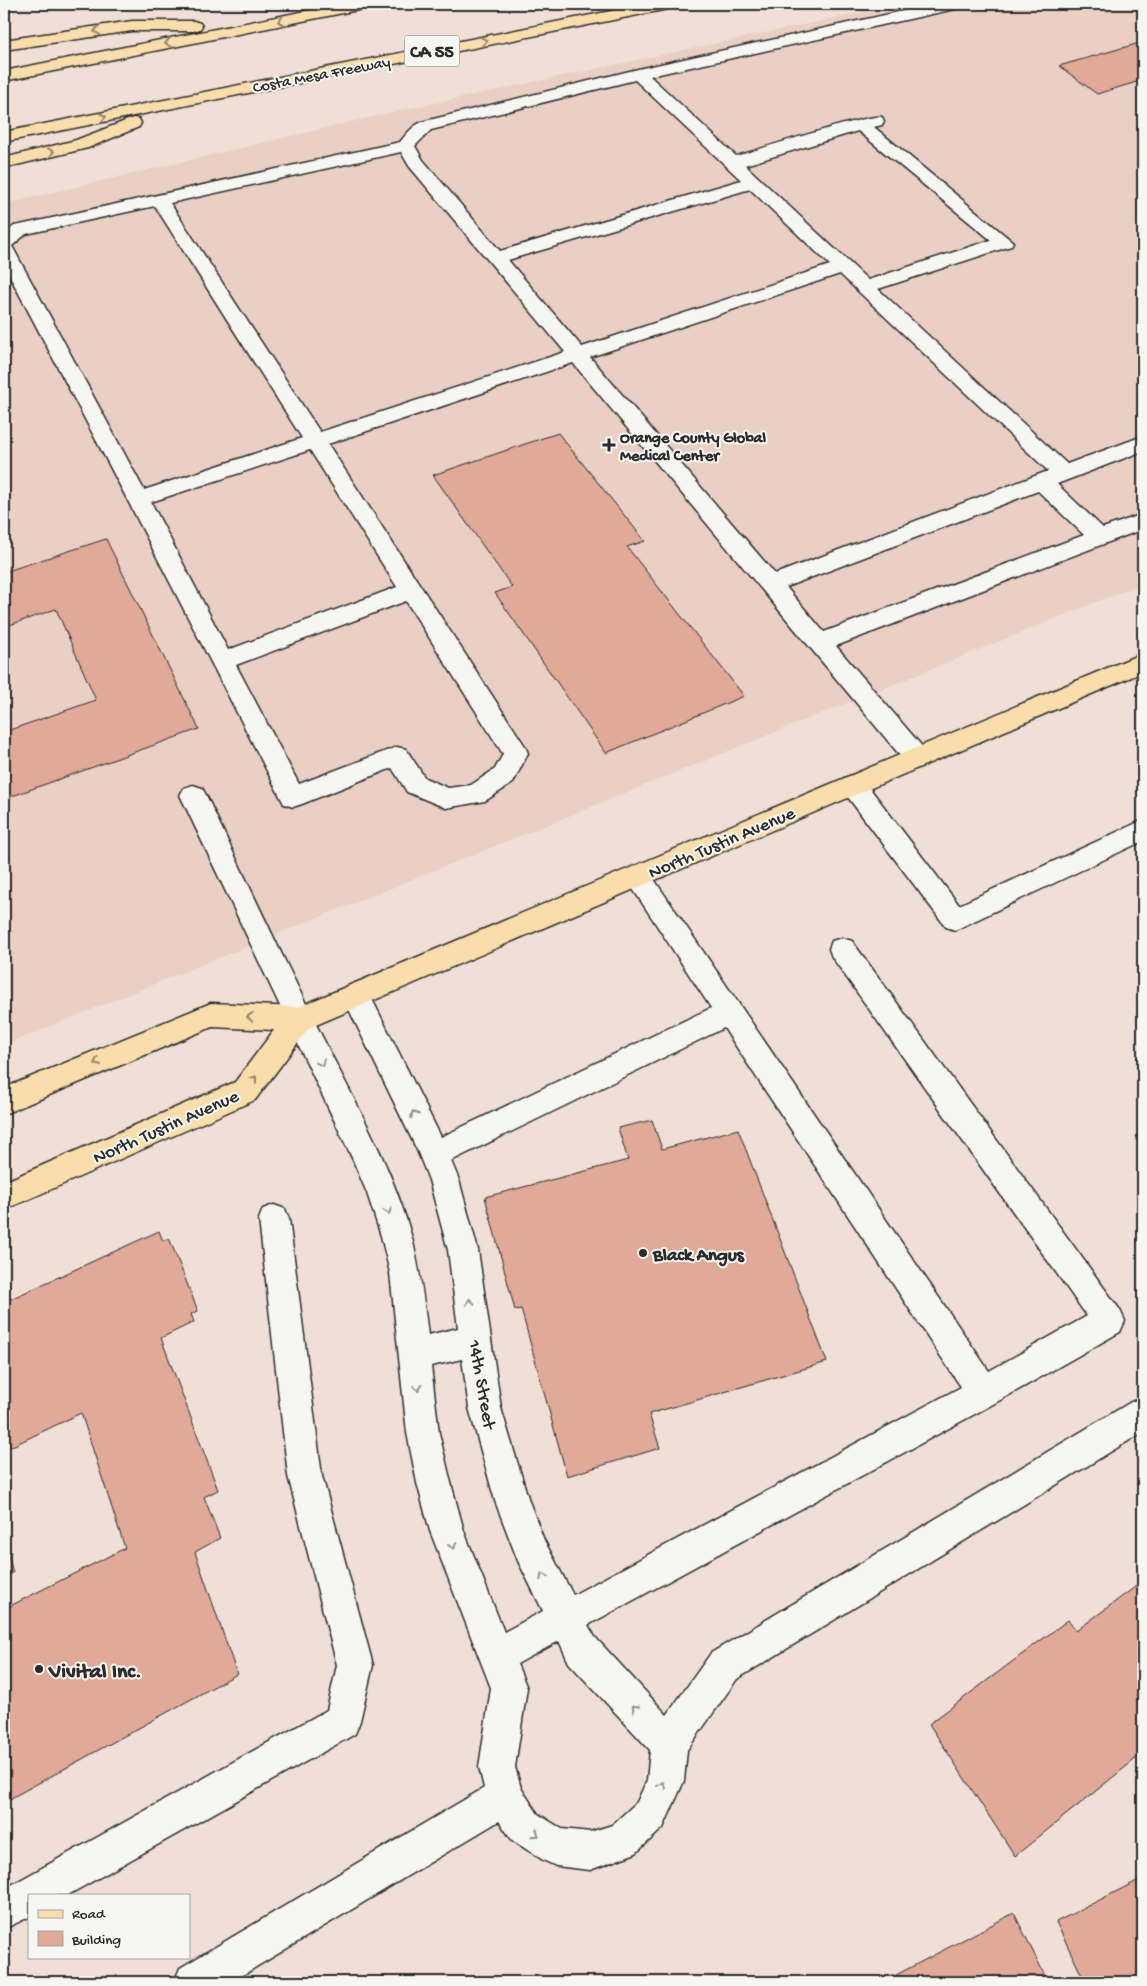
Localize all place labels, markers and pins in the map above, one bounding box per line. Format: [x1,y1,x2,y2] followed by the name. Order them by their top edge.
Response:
[620,430,766,467] place label: Orange County Global Medical Center
[602,438,616,452] marker: Orange County Global Medical Center
[652,1245,745,1268] place label: Black Angus
[637,1247,649,1259] marker: Black Angus
[48,1660,142,1686] place label: Vivital Inc.
[33,1663,45,1675] marker: Vivital Inc.

